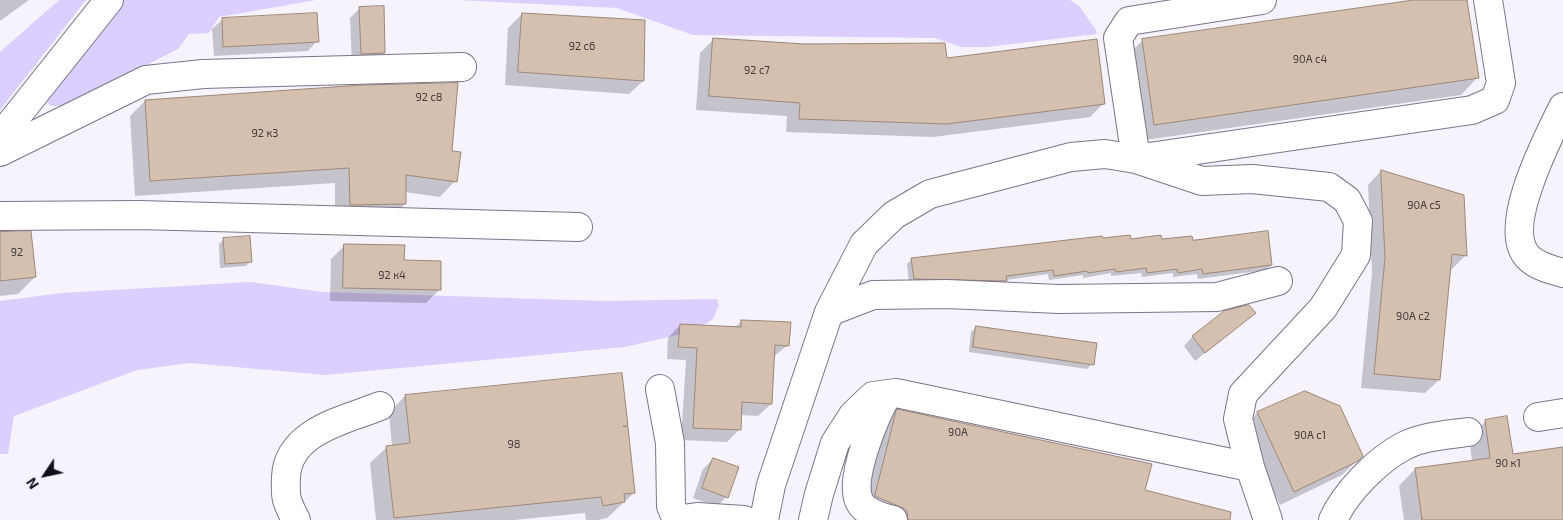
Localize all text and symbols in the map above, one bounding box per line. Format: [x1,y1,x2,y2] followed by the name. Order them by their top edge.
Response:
[569,39,595,53] house number: 92 с6
[1293,52,1327,66] house number: 90А с4
[744,63,770,77] house number: 92 с7
[415,90,443,104] house number: 92 с8
[252,126,278,140] house number: 92 к3
[1407,198,1441,212] house number: 90А с5
[11,245,23,259] house number: 92
[378,268,406,282] house number: 92 к4
[1396,309,1430,323] house number: 90А с2
[948,425,968,439] house number: 90А
[1294,428,1326,442] house number: 90А с1
[508,437,520,451] house number: 98
[20,450,70,500] north arrow
[1495,456,1521,470] house number: 90 к1
[22,475,42,493] text: N

